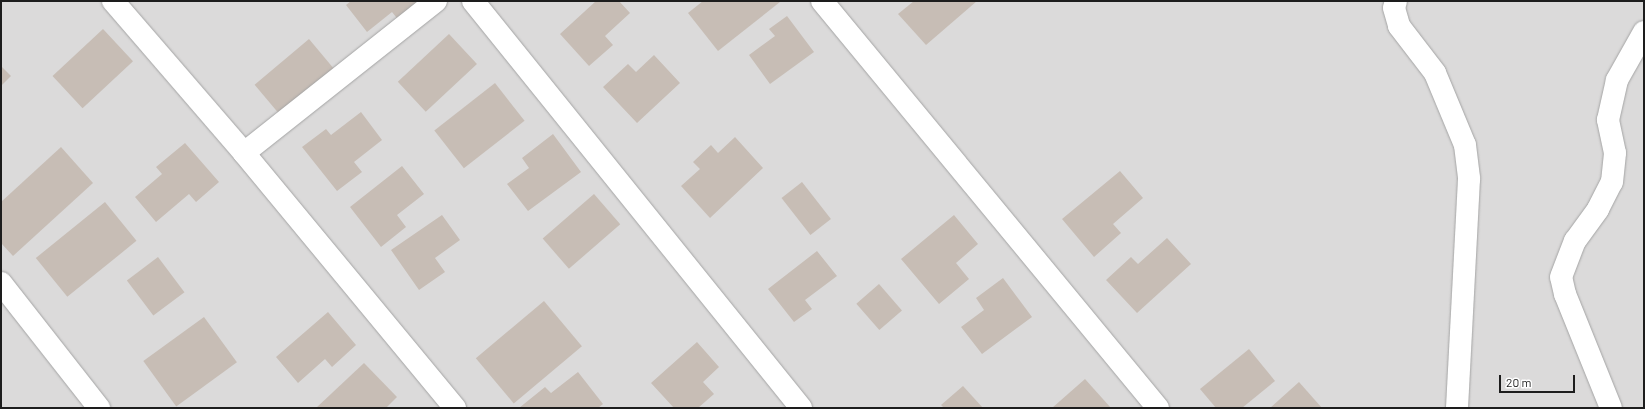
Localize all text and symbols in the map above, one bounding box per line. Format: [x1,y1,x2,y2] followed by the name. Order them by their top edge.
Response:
[1501,367,1577,393] scale bar
[1506,375,1532,389] text: 20 m

